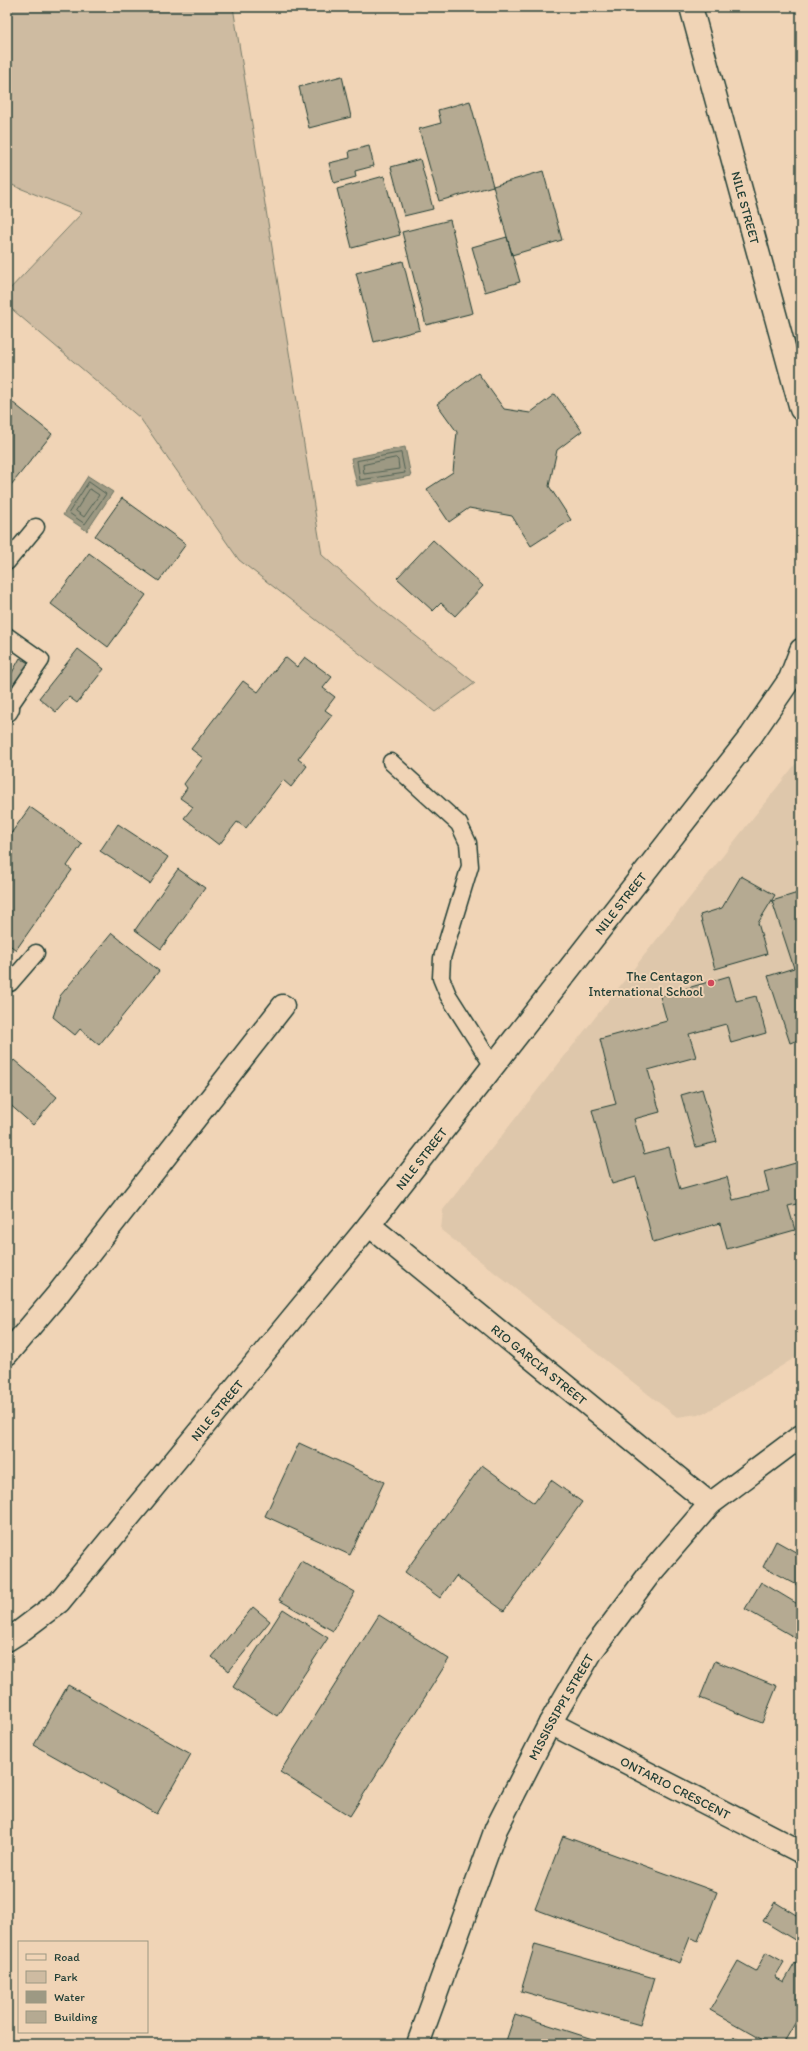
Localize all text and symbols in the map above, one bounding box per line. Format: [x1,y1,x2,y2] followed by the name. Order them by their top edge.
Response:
[729,170,763,246] street label: NILE STREET
[592,868,650,937] street label: NILE STREET
[589,969,703,999] place label: The Centagon International School
[706,978,716,988] marker: The Centagon International School
[392,1124,450,1193] street label: NILE STREET
[488,1321,591,1408] street label: RIO GARCIA STREET
[187,1376,247,1444] street label: NILE STREET
[525,1650,597,1763] street label: MISSISSIPPI STREET
[618,1753,734,1822] street label: ONTARIO CRESCENT
[18,1941,148,2033] legend
[54,1950,80,1964] text: Road
[54,1970,78,1984] text: Park
[54,1990,85,2004] text: Water
[54,2010,98,2024] text: Building

